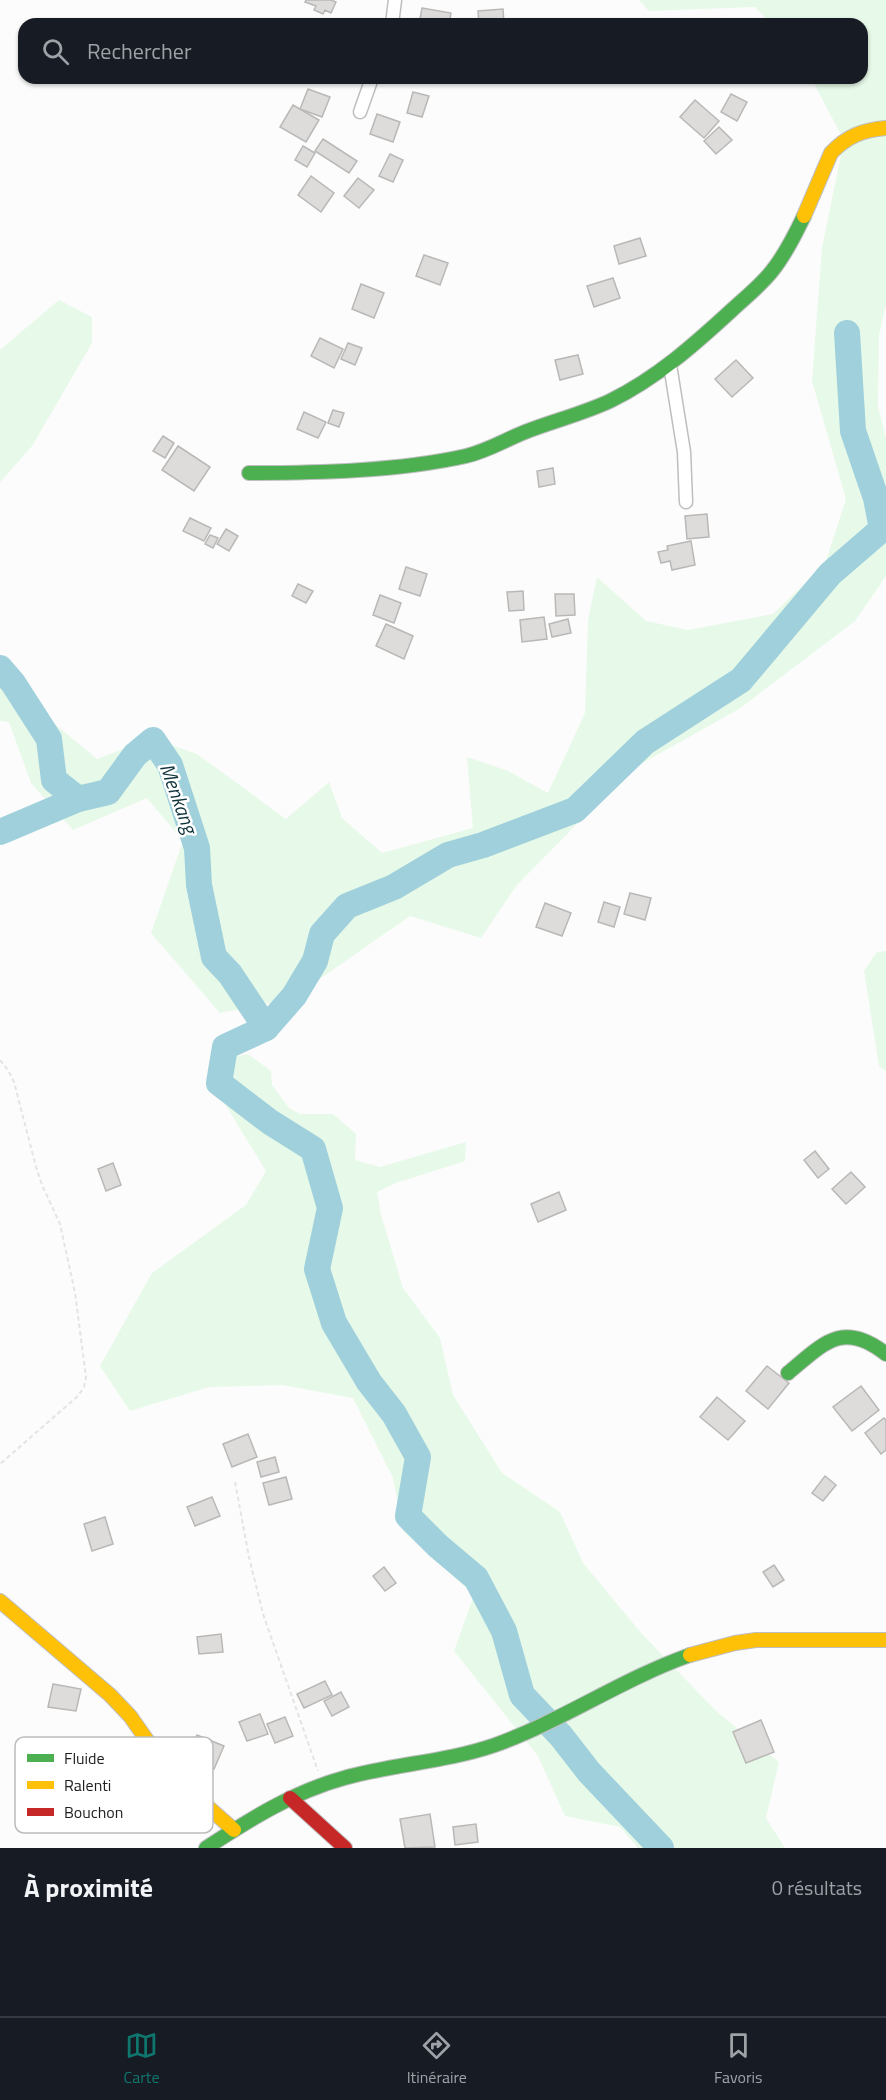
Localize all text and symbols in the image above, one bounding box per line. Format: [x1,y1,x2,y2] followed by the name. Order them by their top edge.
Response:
[18,18,868,84] search box
[87,34,192,68] text: Rechercher
[39,35,72,68] icon: search
[152,759,207,840] water label: Menkang
[15,1737,213,1833] legend
[64,1746,105,1770] text: Fluide
[64,1773,111,1797] text: Ralenti
[64,1800,123,1824] text: Bouchon
[24,1868,153,1907] text: À proximité
[772,1872,862,1903] text: 0 résultats
[124,2029,160,2089] tab: Carte
[407,2029,467,2089] tab: Itinéraire
[714,2029,762,2089] tab: Favoris

